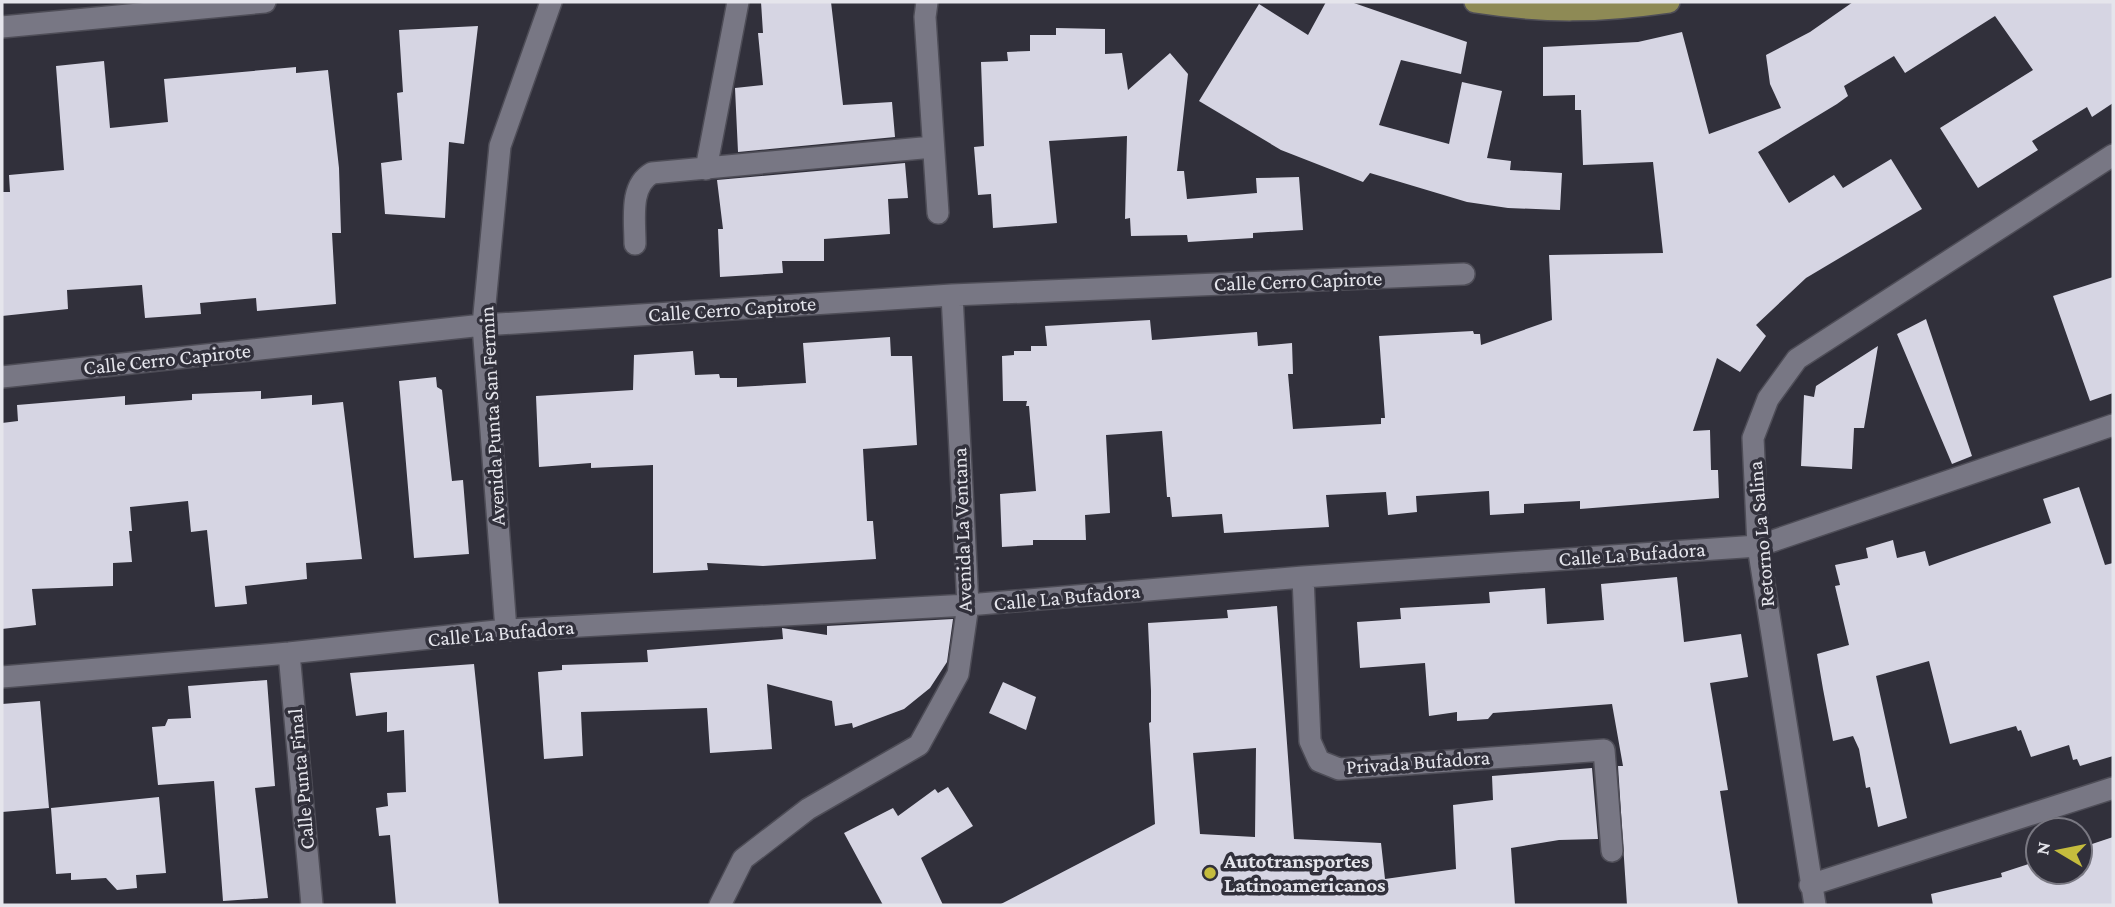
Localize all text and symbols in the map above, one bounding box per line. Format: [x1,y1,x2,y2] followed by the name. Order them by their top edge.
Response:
[1213,266,1383,296] street label: Calle Cerro Capirote
[647,291,817,327] street label: Calle Cerro Capirote
[474,305,510,527] street label: Avenida Punta San Fermin
[82,338,252,380] street label: Calle Cerro Capirote
[947,447,977,613] street label: Avenida La Ventana
[1743,460,1779,608] street label: Retorno La Salina
[1558,537,1707,571] street label: Calle La Bufadora
[993,579,1142,615] street label: Calle La Bufadora
[427,615,576,651] street label: Calle La Bufadora
[283,707,319,851] street label: Calle Punta Final
[1345,745,1491,779] street label: Privada Bufadora
[2024,816,2094,886] north arrow
[2031,840,2054,856] text: N
[1223,849,1386,897] place label: Autotransportes Latinoamericanos
[1202,865,1218,881] marker: Autotransportes Latinoamericanos

